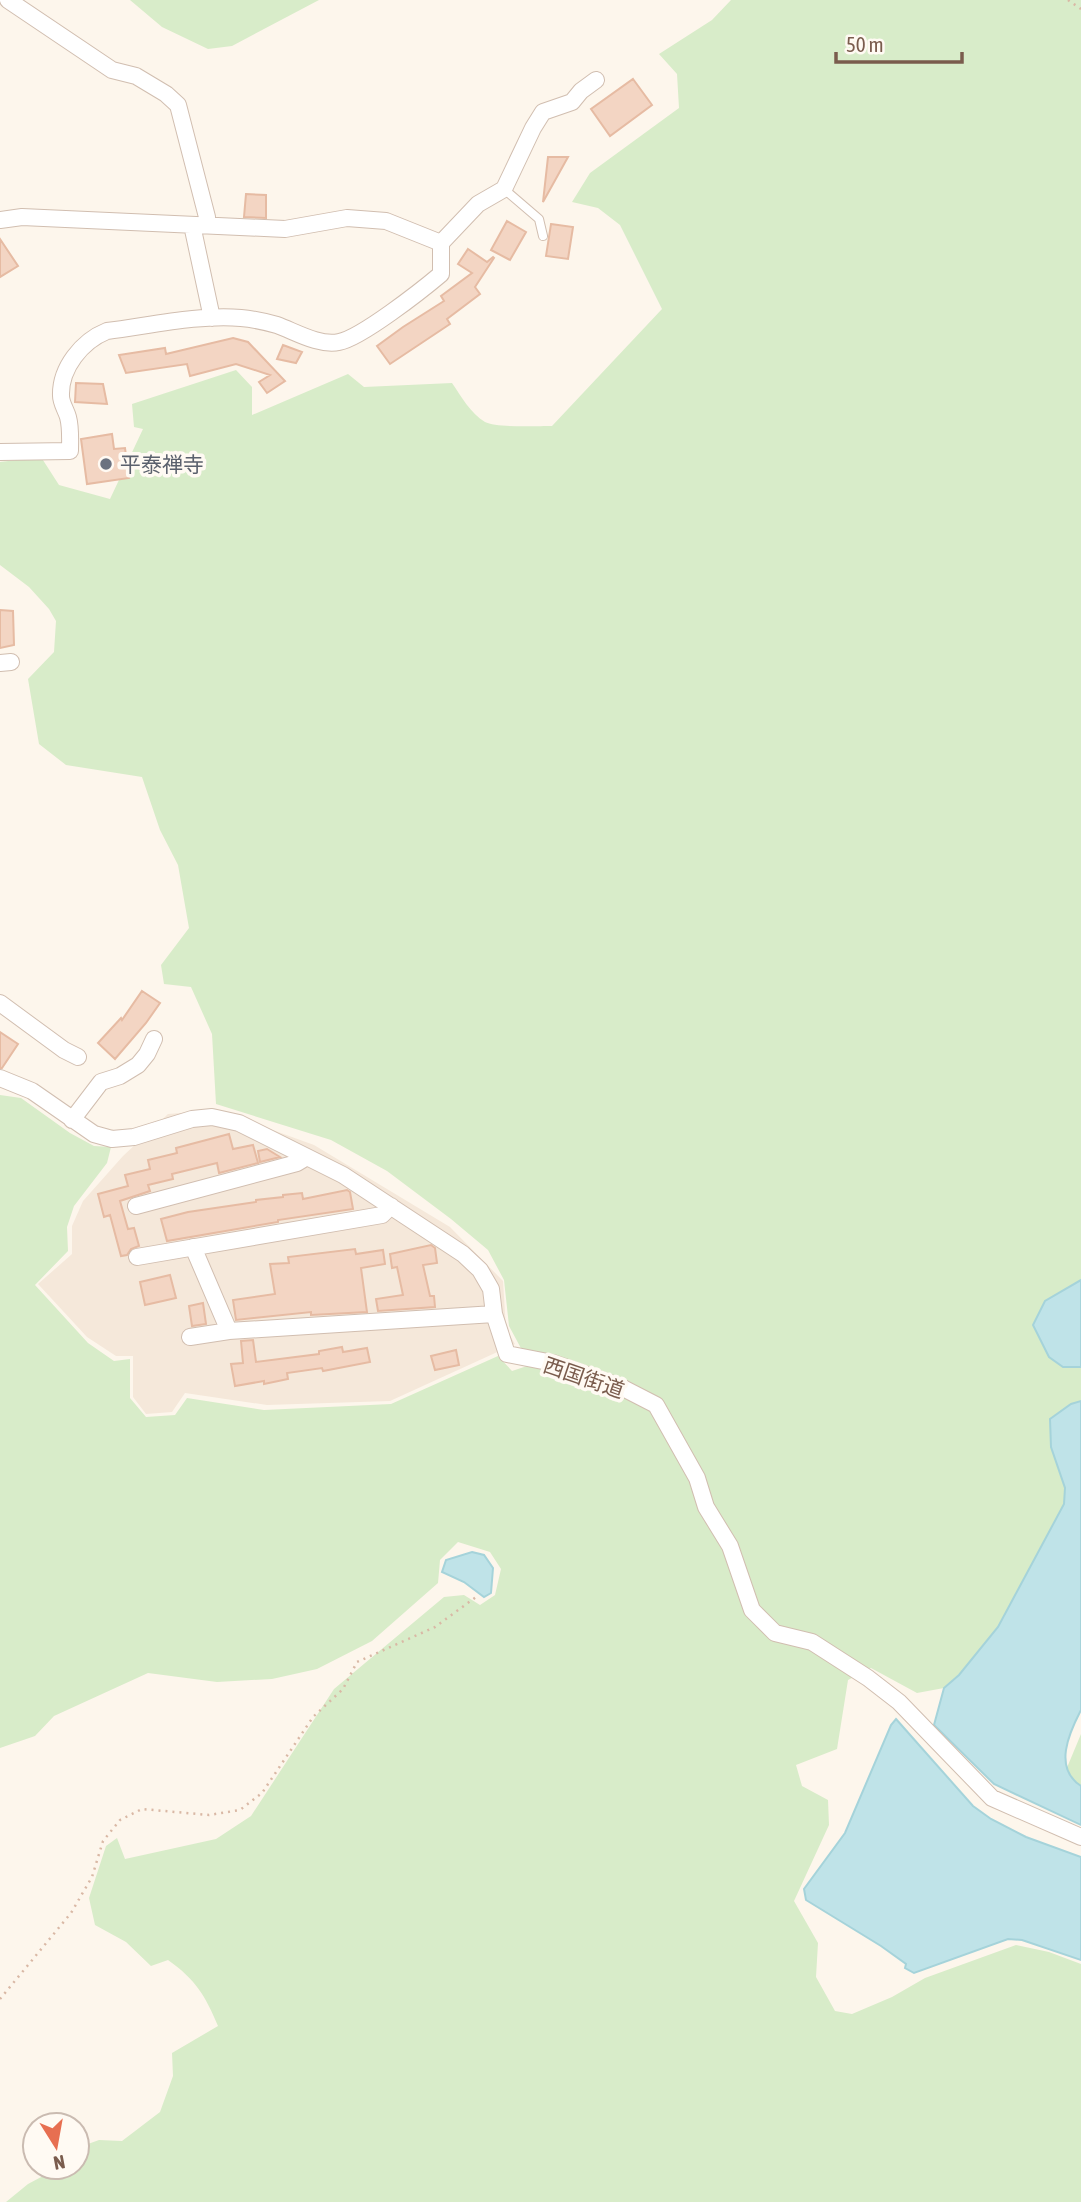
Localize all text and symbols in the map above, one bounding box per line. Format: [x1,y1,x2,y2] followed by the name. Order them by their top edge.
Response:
[836,21,962,65] scale bar
[846,32,884,56] text: 50 m
[120,452,204,476] place label: 平泰禅寺
[98,456,114,472] marker: 平泰禅寺
[540,1352,628,1402] street label: 西国街道
[21,2111,91,2181] north arrow
[52,2151,67,2175] text: N

